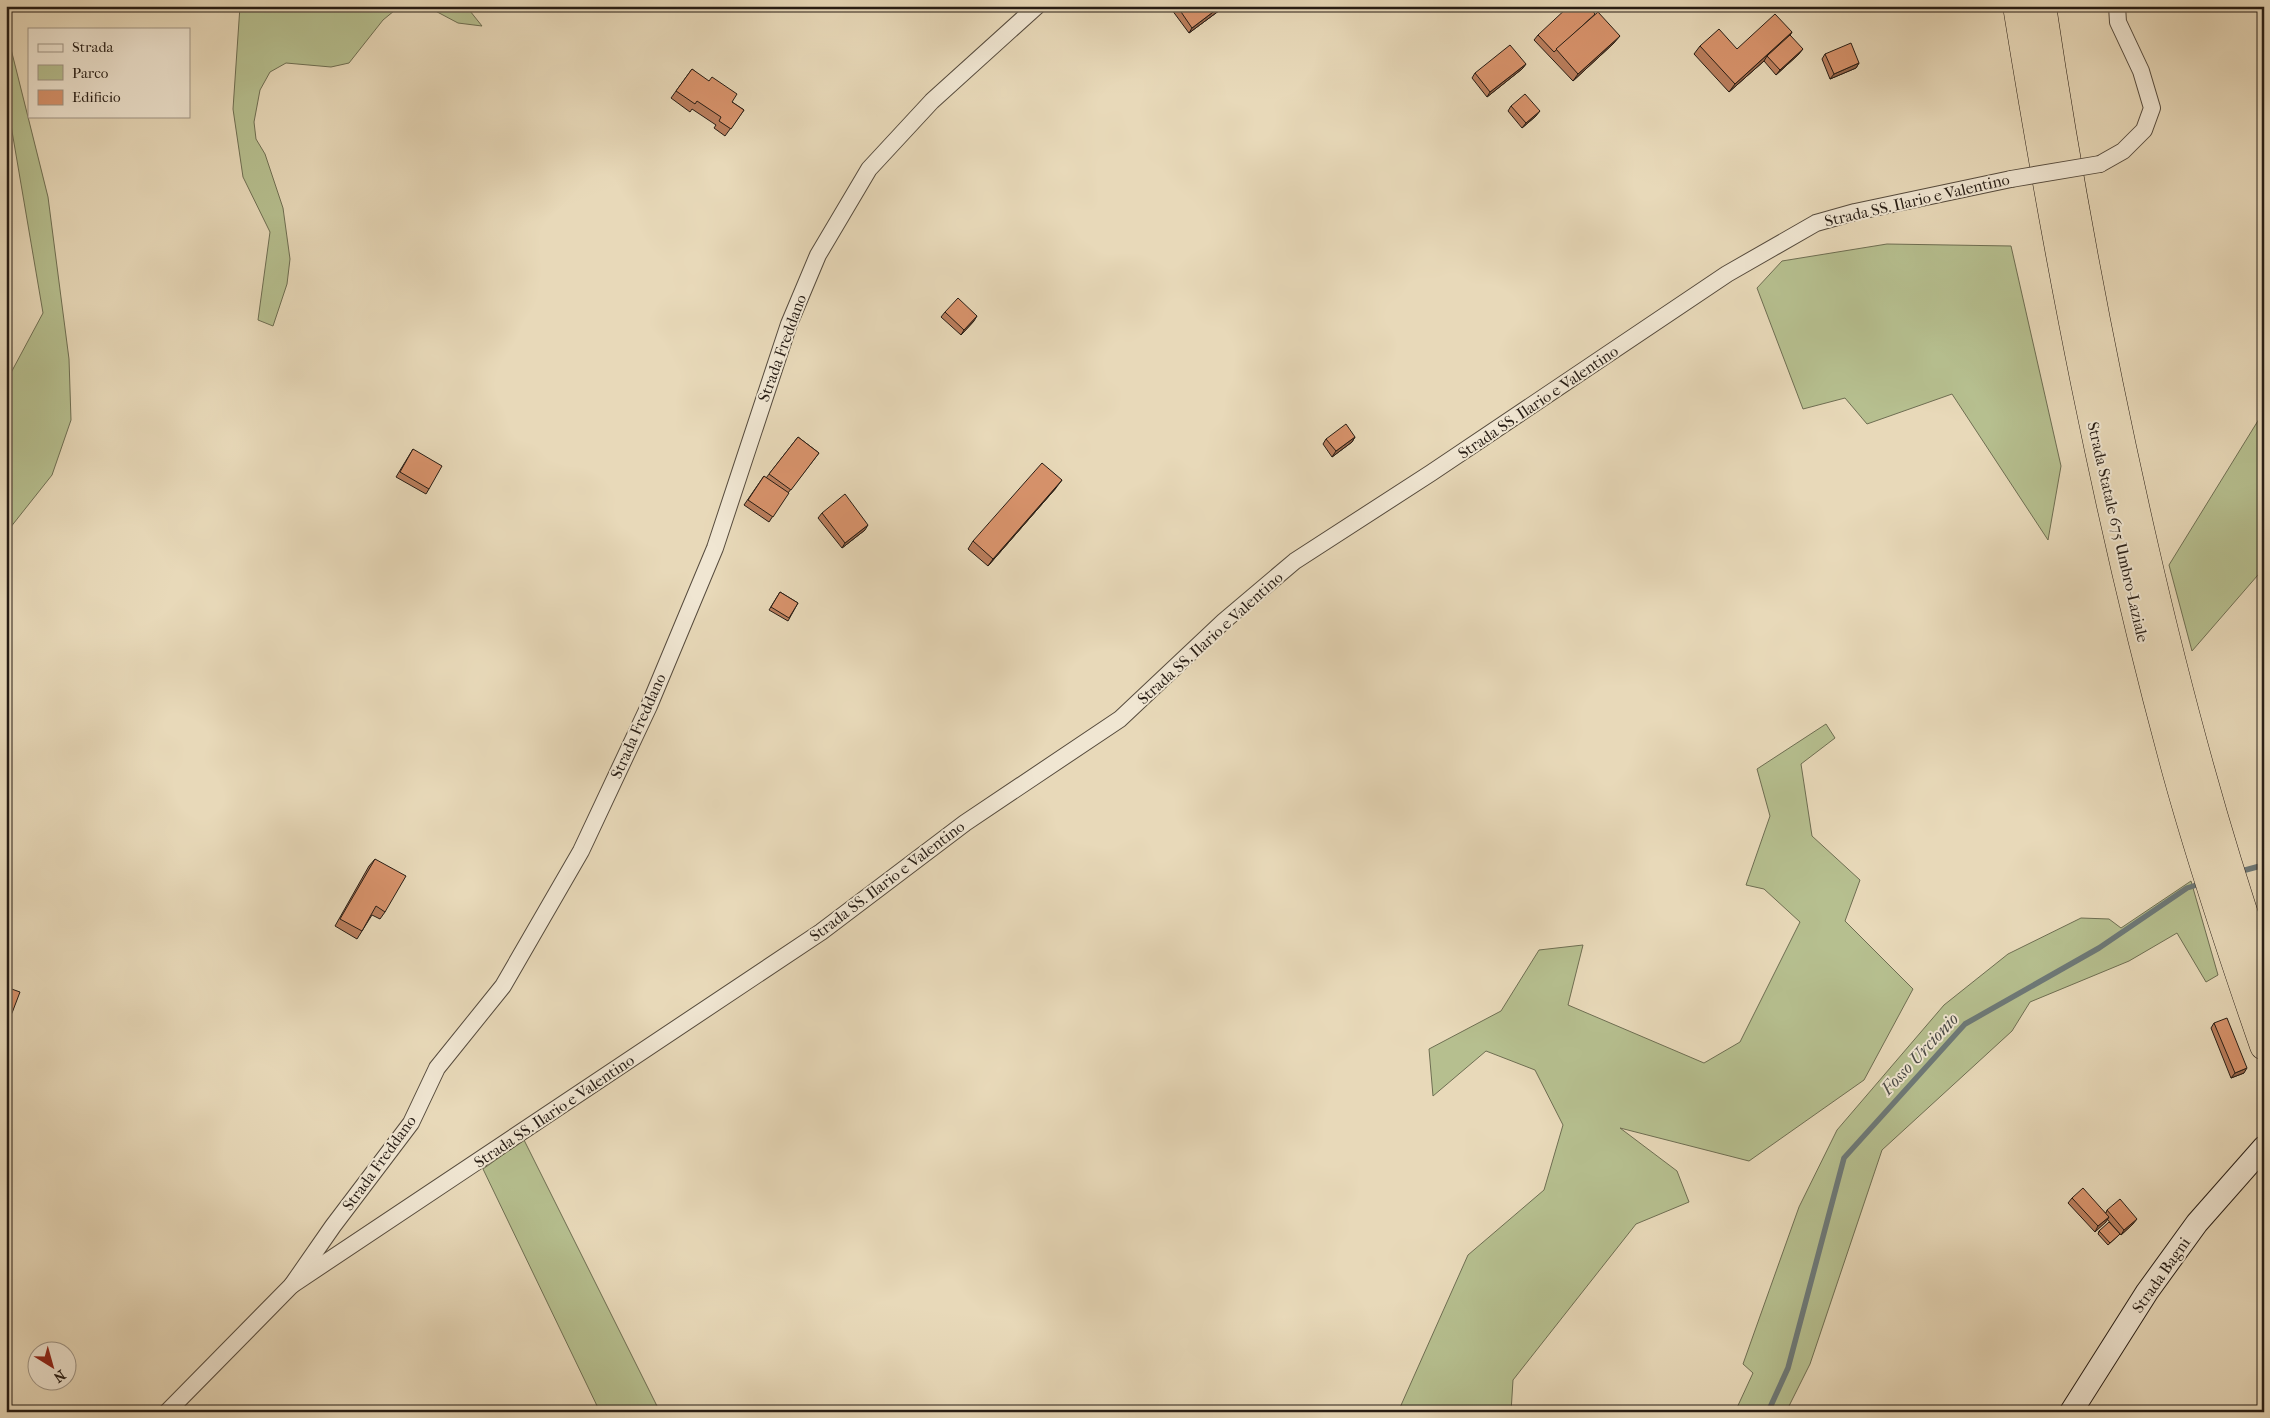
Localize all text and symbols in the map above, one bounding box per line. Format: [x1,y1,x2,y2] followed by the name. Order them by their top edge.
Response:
[28,28,190,118] legend
[72,38,115,56] text: Strada
[72,64,109,82] text: Parco
[72,88,121,106] text: Edificio
[1823,169,2011,231] street label: Strada SS. Ilario e Valentino
[754,292,810,404] street label: Strada Freddano
[1454,341,1622,463] street label: Strada SS. Ilario e Valentino
[2083,420,2153,644] street label: Strada Statale 675 Umbro-Laziale
[1133,568,1287,708] street label: Strada SS. Ilario e Valentino
[606,670,670,782] street label: Strada Freddano
[806,817,968,945] street label: Strada SS. Ilario e Valentino
[1876,1009,1963,1100] water label: Fosso Urcionio
[470,1050,638,1172] street label: Strada SS. Ilario e Valentino
[338,1112,420,1214] street label: Strada Freddano
[2128,1233,2194,1317] street label: Strada Bagni
[28,1340,78,1390] north arrow
[50,1366,69,1386] text: N

